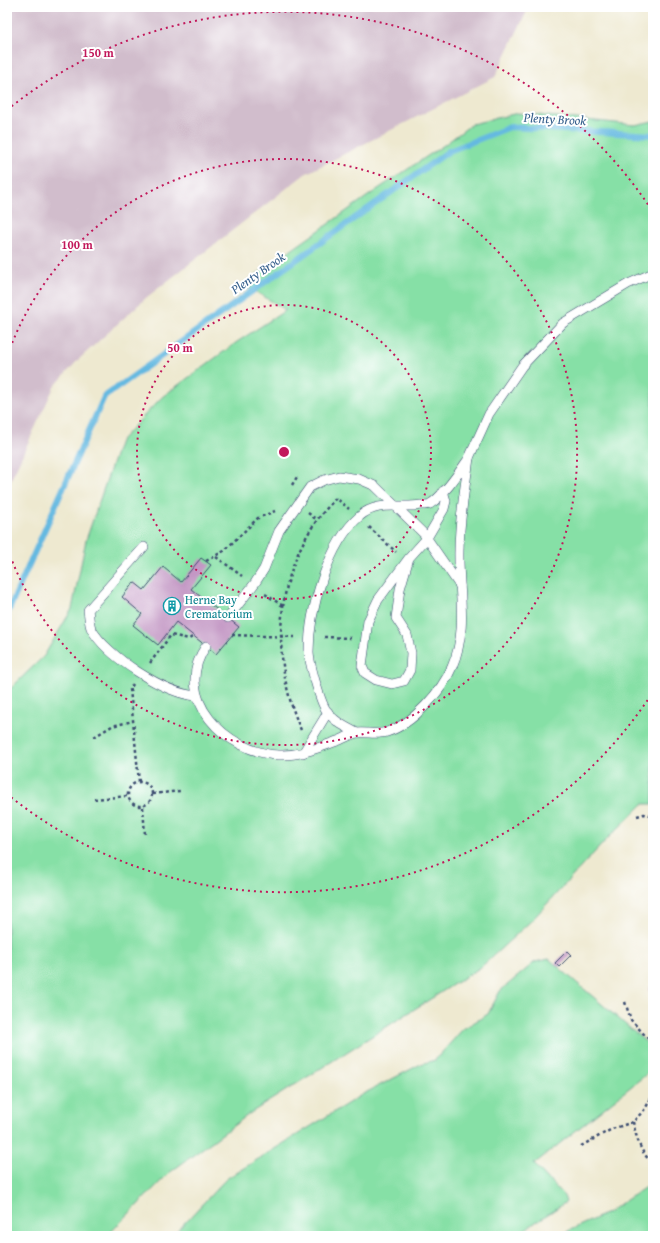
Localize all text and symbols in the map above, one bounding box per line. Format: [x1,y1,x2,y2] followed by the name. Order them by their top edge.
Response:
[82,44,115,61] text: 150 m
[522,108,587,130] water label: Plenty Brook
[61,236,94,253] text: 100 m
[226,247,289,299] water label: Plenty Brook
[167,339,193,356] text: 50 m
[277,445,291,459] centre of rings
[185,591,253,622] place label: Herne Bay Crematorium
[162,596,182,616] building icon: Herne Bay Crematorium

